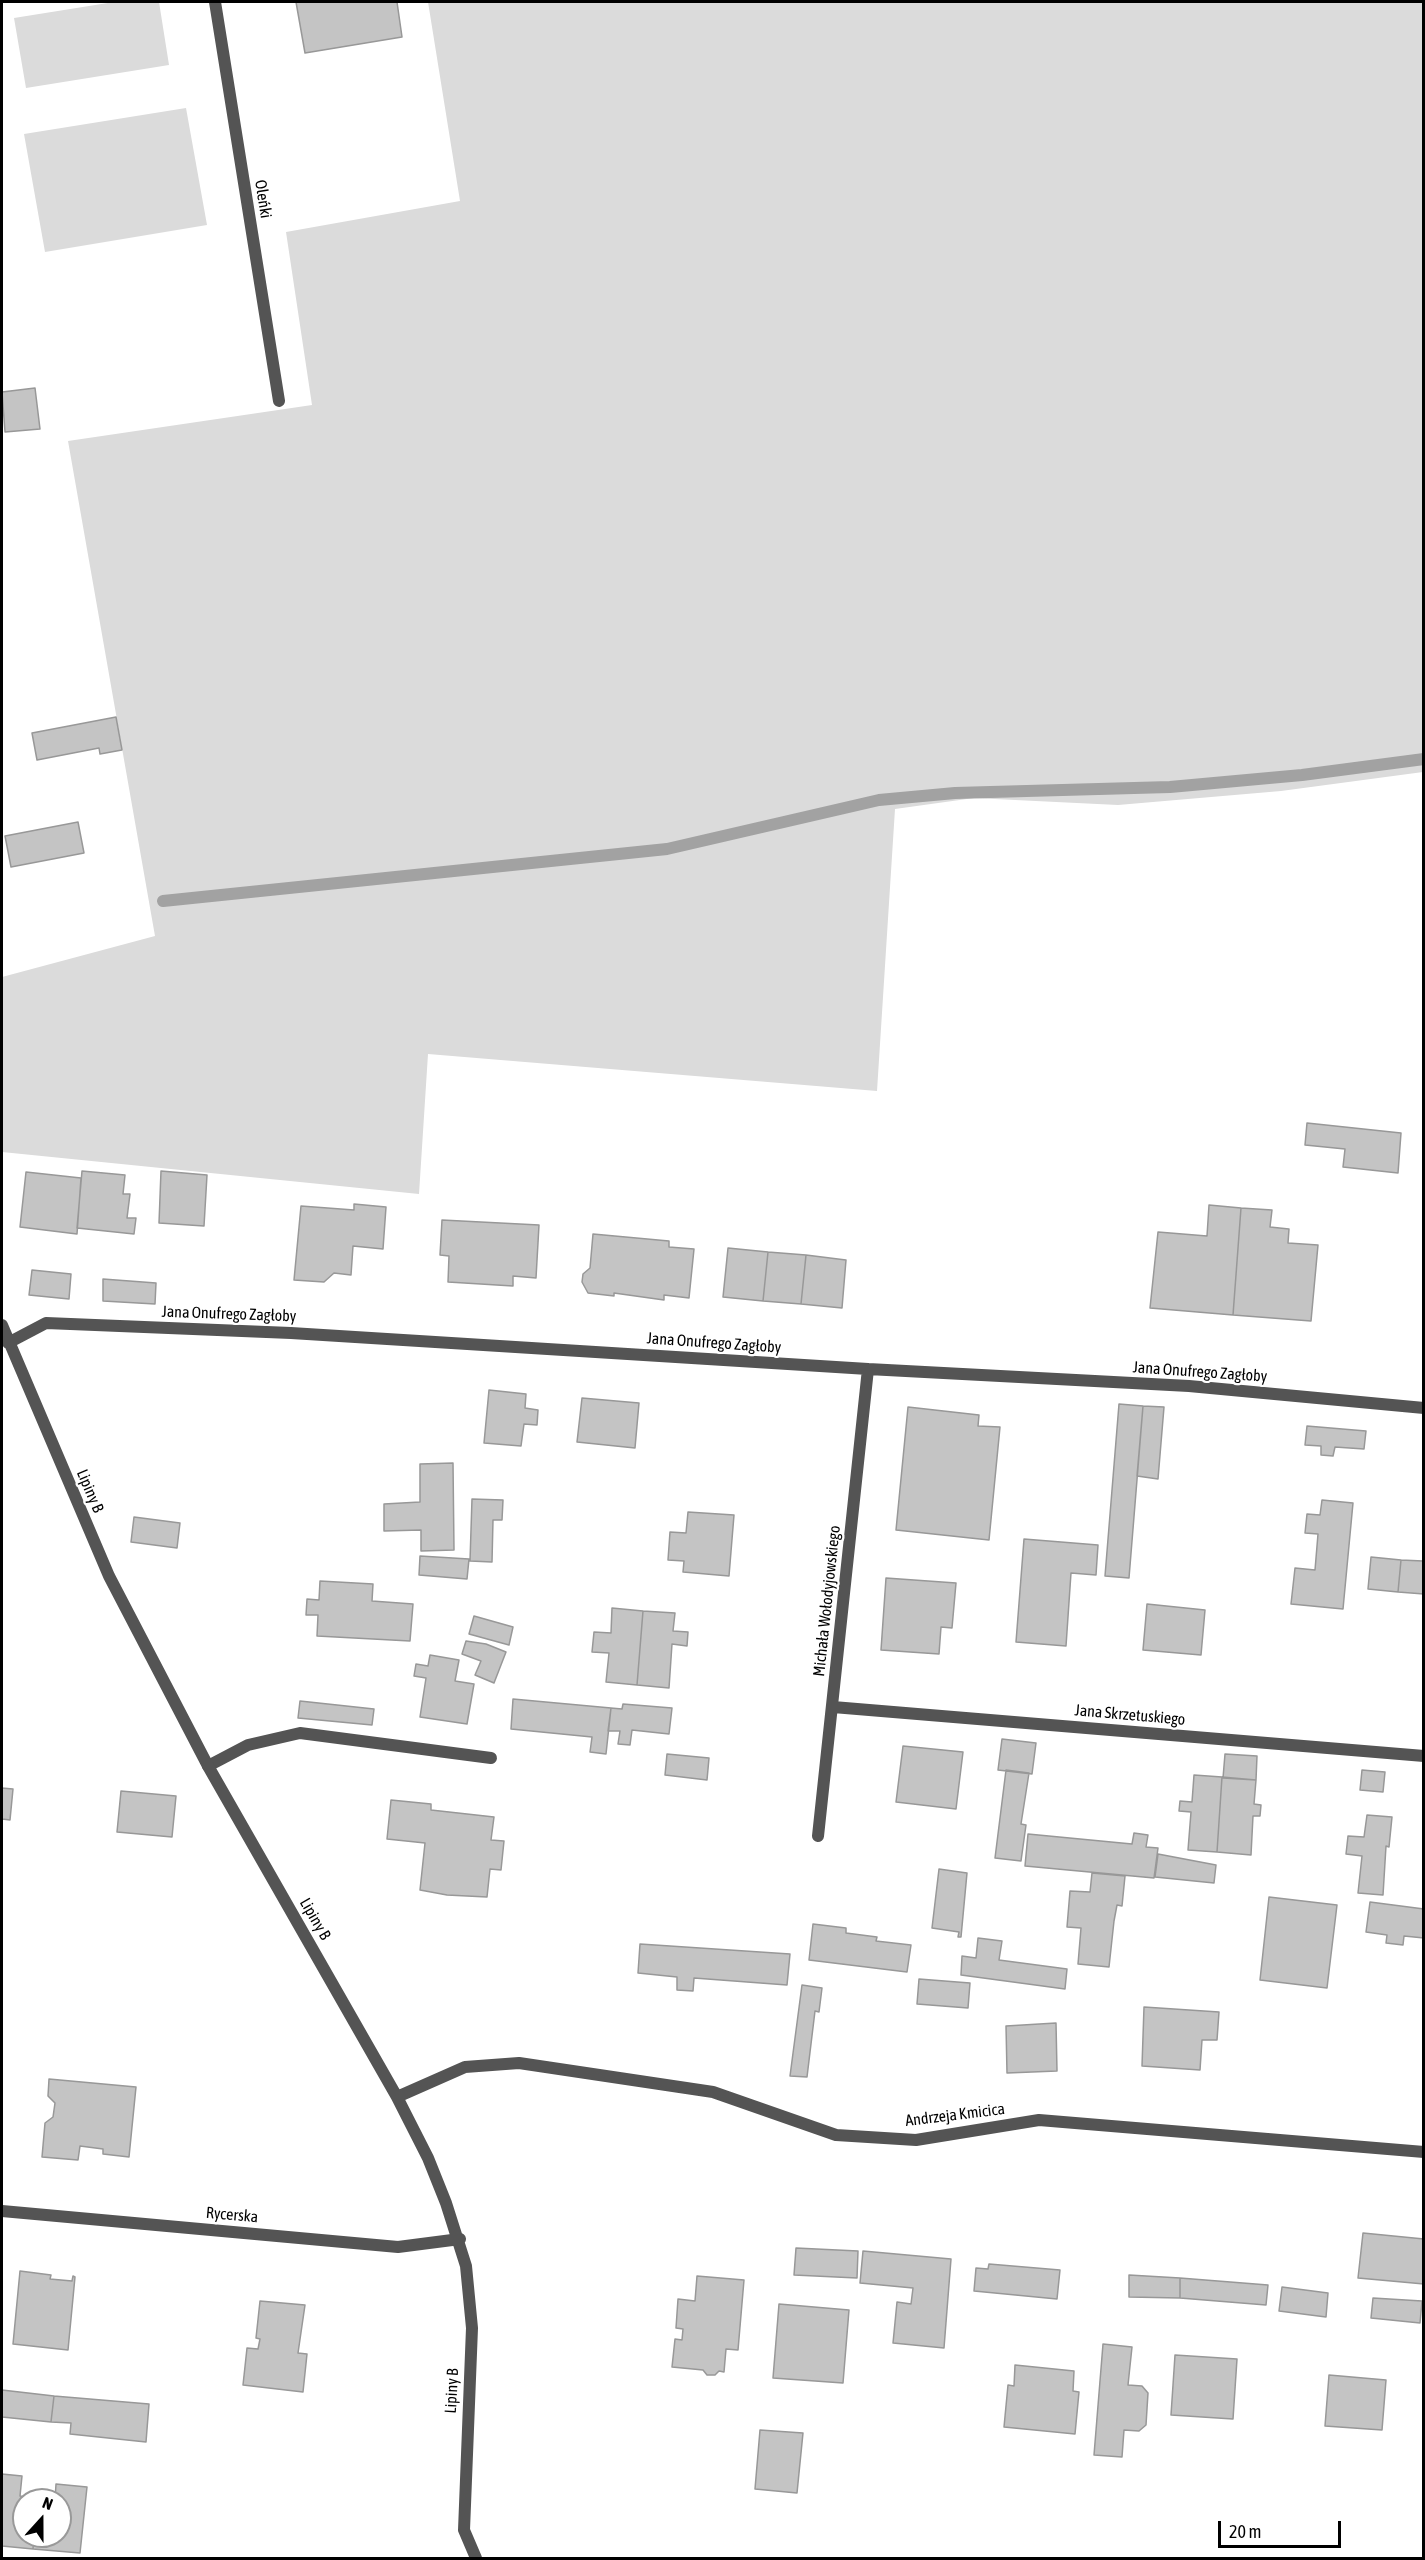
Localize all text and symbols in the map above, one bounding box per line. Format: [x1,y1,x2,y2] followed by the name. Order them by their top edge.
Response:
[250,178,276,220] street label: Oleńki
[161,1302,297,1326] street label: Jana Onufrego Zagłoby
[646,1329,782,1357] street label: Jana Onufrego Zagłoby
[1132,1358,1268,1386] street label: Jana Onufrego Zagłoby
[72,1466,108,1516] street label: Lipiny B
[810,1525,844,1677] street label: Michała Wołodyjowskiego
[1074,1701,1186,1729] street label: Jana Skrzetuskiego
[295,1895,335,1943] street label: Lipiny B
[904,2099,1006,2131] street label: Andrzeja Kmicica
[205,2203,259,2227] street label: Rycerska
[441,2368,463,2414] street label: Lipiny B
[12,2488,72,2548] north arrow
[40,2493,55,2513] text: N
[1221,2509,1344,2547] scale bar
[1229,2521,1261,2542] text: 20 m

